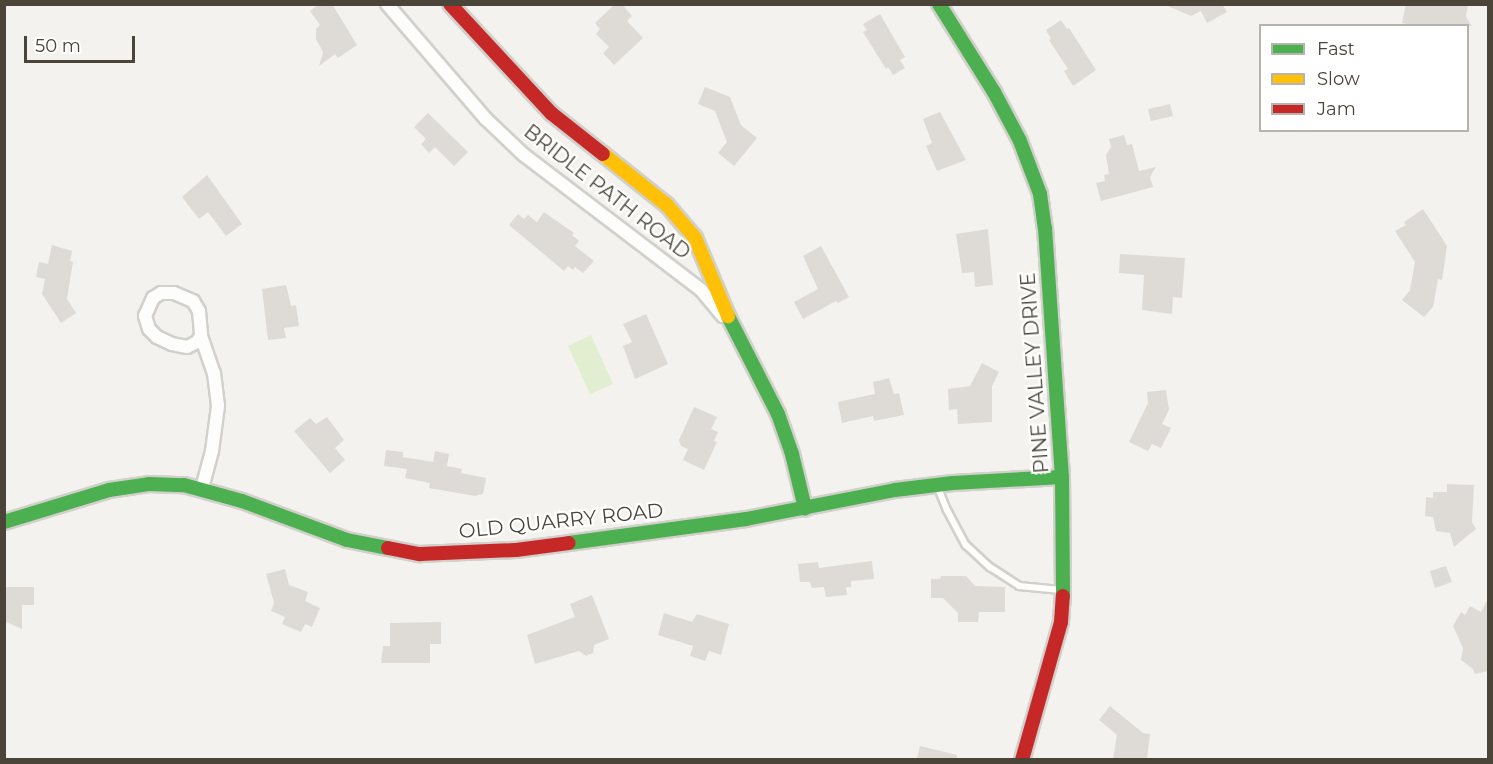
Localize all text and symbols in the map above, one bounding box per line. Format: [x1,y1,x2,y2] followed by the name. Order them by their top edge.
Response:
[27,24,138,62] scale bar
[1259,24,1469,132] legend
[35,35,81,57] text: 50 m
[1317,38,1355,60] text: Fast
[1317,68,1360,90] text: Slow
[1317,98,1356,120] text: Jam
[519,120,695,264] street label: BRIDLE PATH ROAD
[1016,272,1054,474] street label: PINE VALLEY DRIVE
[458,498,664,544] street label: OLD QUARRY ROAD

